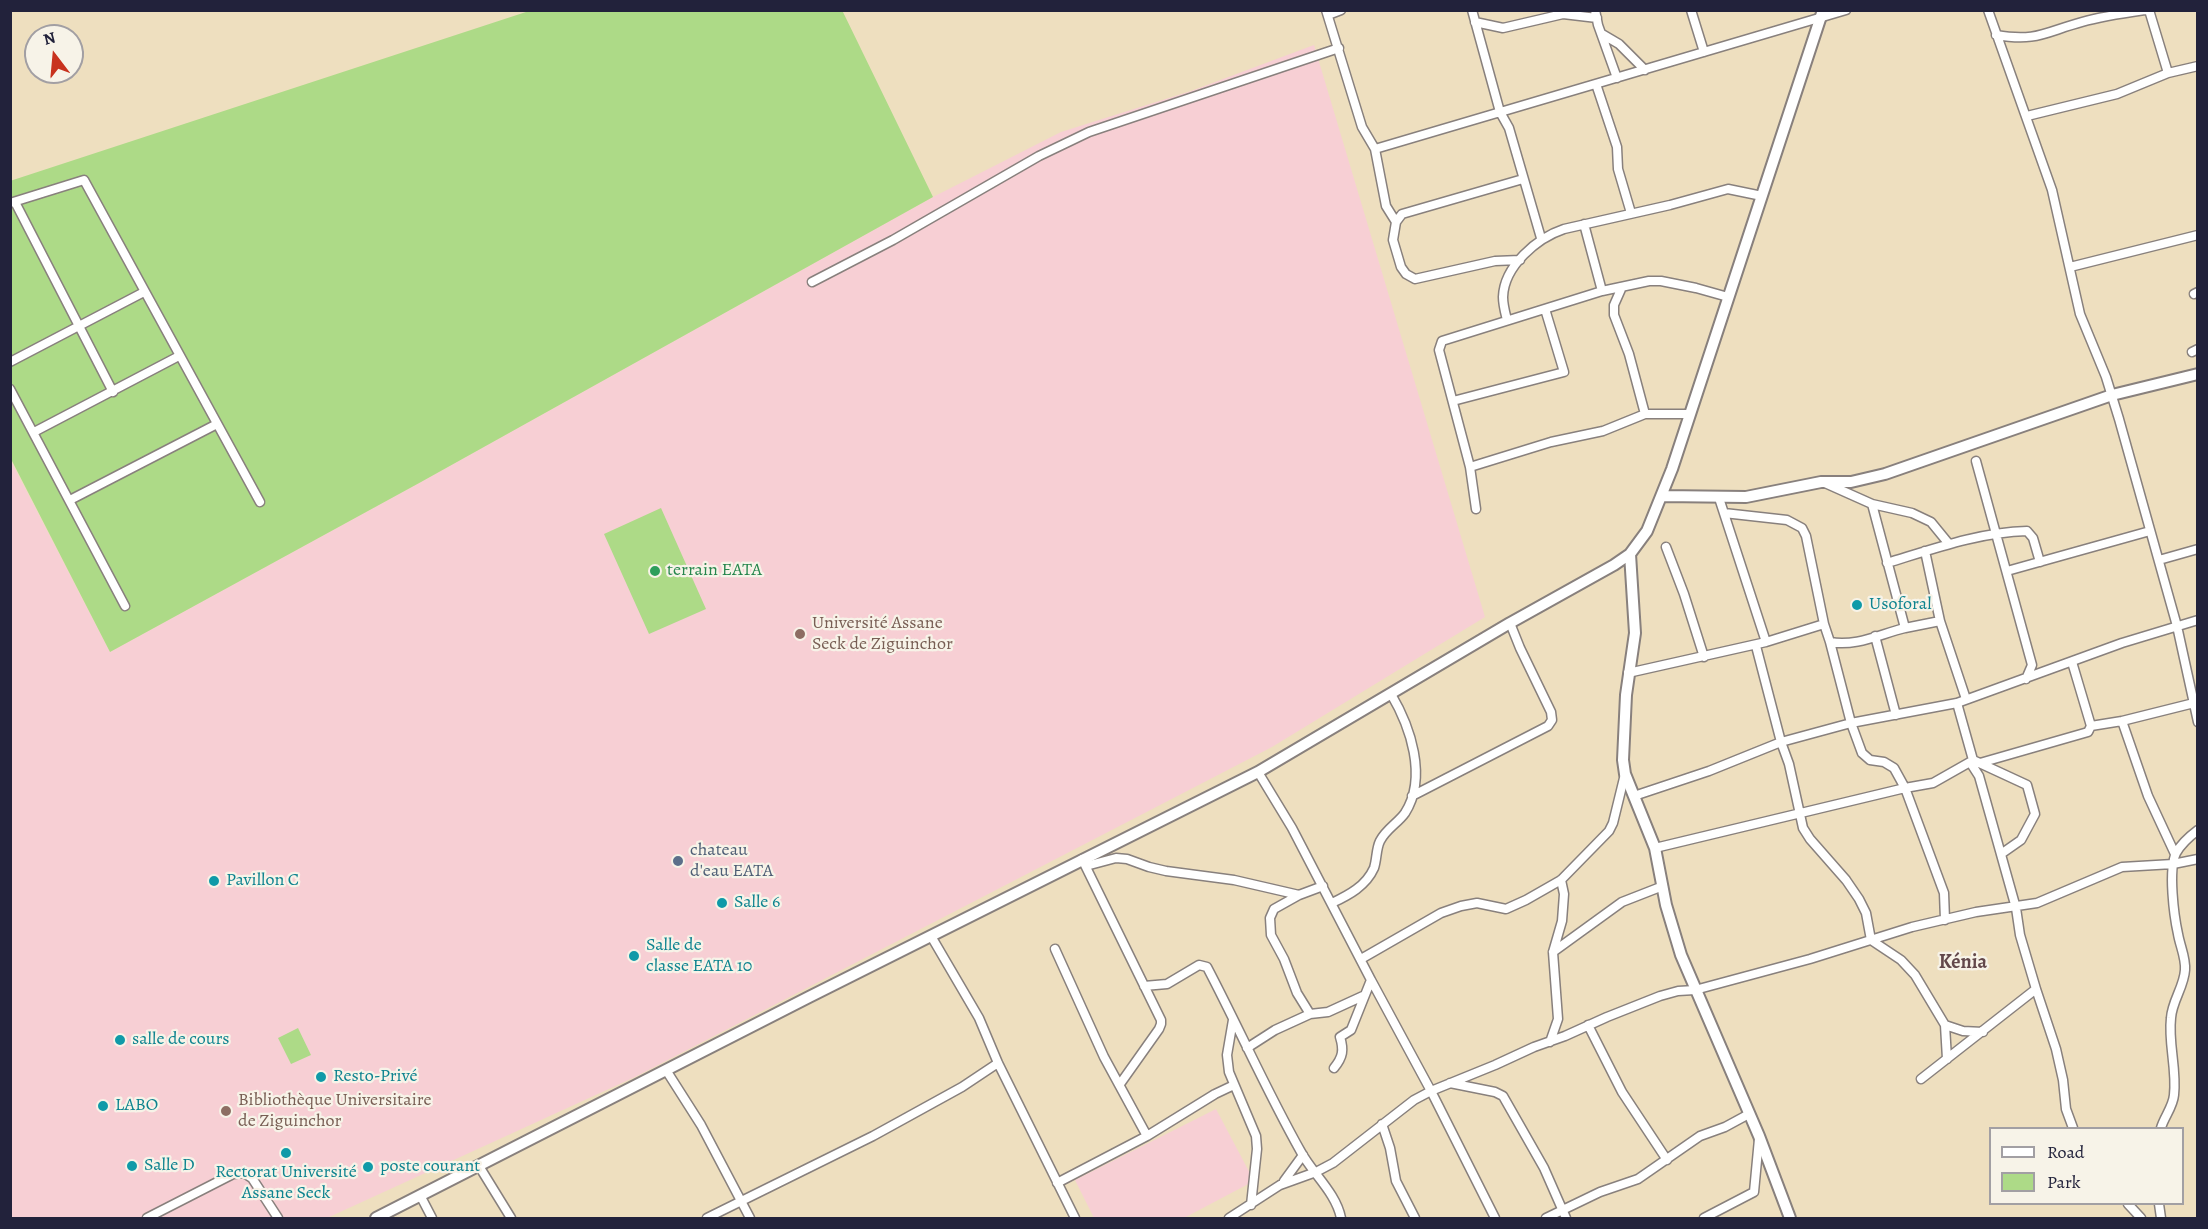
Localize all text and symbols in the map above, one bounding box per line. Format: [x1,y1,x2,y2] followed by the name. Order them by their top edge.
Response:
[24,24,84,84] north arrow
[41,26,58,51] text: N
[667,560,762,582] place label: terrain EATA
[648,564,662,578] marker: terrain EATA
[1869,594,1932,616] place label: Usoforal
[1850,598,1864,612] marker: Usoforal
[812,613,953,656] place label: Université Assane Seck de Ziguinchor
[793,627,807,641] marker: Université Assane Seck de Ziguinchor
[690,840,773,882] place label: chateau d'eau EATA
[671,854,685,868] marker: chateau d'eau EATA
[226,870,299,892] place label: Pavillon C
[207,874,221,888] marker: Pavillon C
[734,892,780,914] place label: Salle 6
[715,896,729,910] marker: Salle 6
[646,935,752,978] place label: Salle de classe EATA 10
[627,949,641,963] marker: Salle de classe EATA 10
[1939,951,1987,975] district label: Kénia
[132,1029,230,1051] place label: salle de cours
[113,1033,127,1047] marker: salle de cours
[333,1066,417,1088] place label: Resto-Privé
[314,1070,328,1084] marker: Resto-Privé
[238,1090,431,1132] place label: Bibliothèque Universitaire de Ziguinchor
[115,1095,158,1117] place label: LABO
[96,1099,110,1113] marker: LABO
[219,1104,233,1118] marker: Bibliothèque Universitaire de Ziguinchor
[1989,1127,2184,1205] legend
[2047,1140,2084,1164] text: Road
[279,1146,293,1160] marker: Rectorat Université Assane Seck
[144,1155,195,1177] place label: Salle D
[380,1156,480,1178] place label: poste courant
[125,1159,139,1173] marker: Salle D
[361,1160,375,1174] marker: poste courant
[215,1162,357,1204] place label: Rectorat Université Assane Seck
[2047,1170,2081,1194] text: Park

